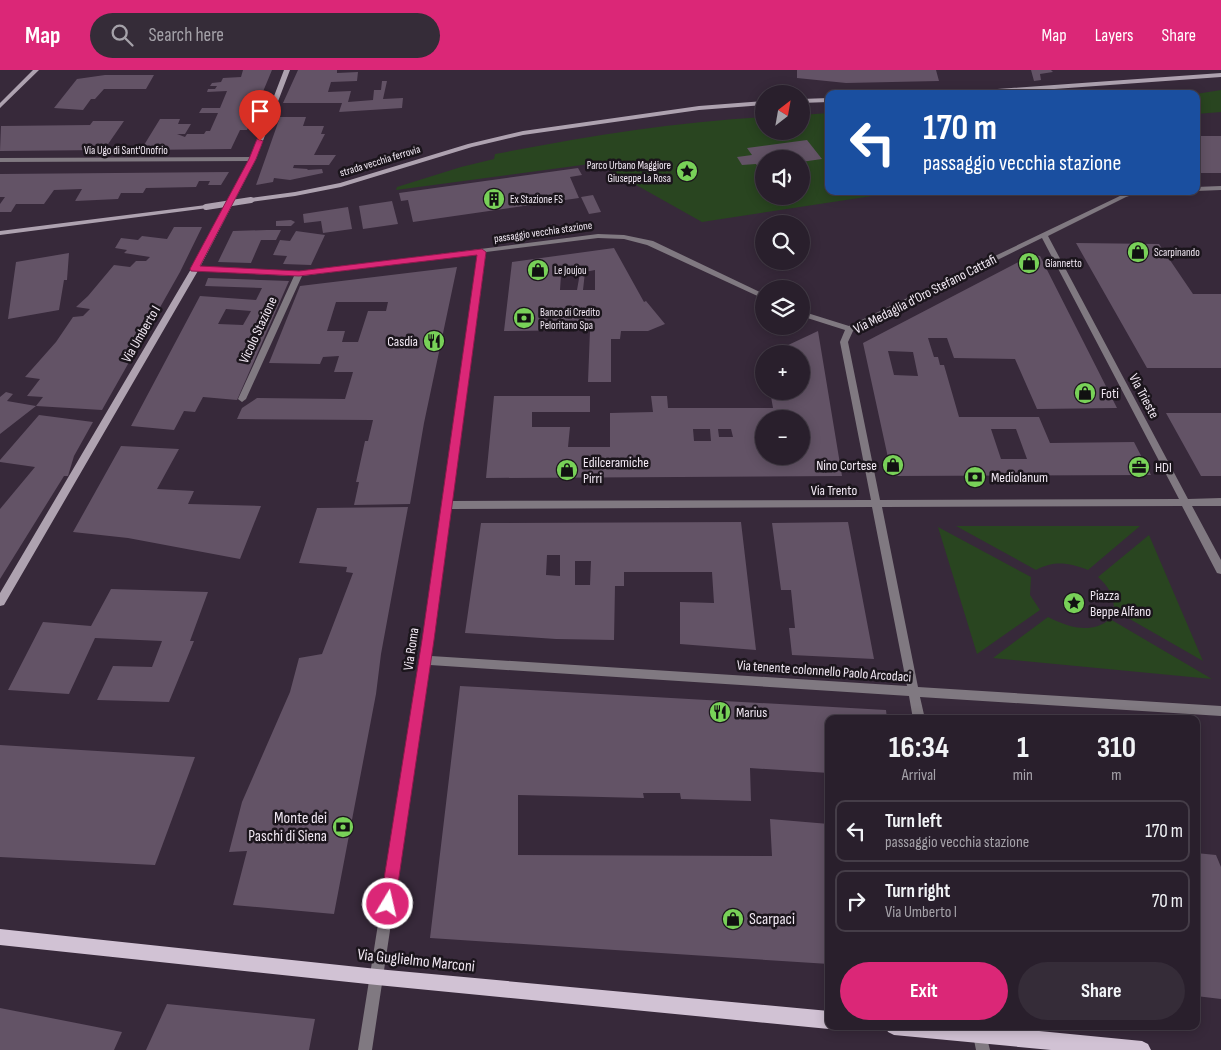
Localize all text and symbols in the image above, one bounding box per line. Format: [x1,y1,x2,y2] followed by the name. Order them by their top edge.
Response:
[90,13,440,58] search box
[25,21,60,50] text: Map
[108,21,136,49] icon: search
[148,24,224,47] text: Search here
[1042,25,1067,46] text: Map
[1095,25,1134,46] text: Layers
[1162,25,1196,46] text: Share
[755,85,810,140] north arrow
[755,85,810,465] map controls
[239,90,281,141] pin
[246,97,274,125] icon: arrive
[923,107,997,150] text: 170 m
[840,110,905,175] icon: left
[338,143,422,179] street label: strada vecchia ferrovia
[84,144,168,157] street label: Via Ugo di Sant'Onofrio
[755,150,810,205] button: sound
[923,150,1121,177] text: passaggio vecchia stazione
[587,159,671,185] place label: Parco Urbano Maggiore Giuseppe La Rosa
[675,159,699,183] place icon: Parco Urbano Maggiore Giuseppe La Rosa
[482,187,506,211] building icon: Ex Stazione FS
[510,193,563,206] place label: Ex Stazione FS
[755,215,810,270] button: search
[493,219,593,245] street label: passaggio vecchia stazione
[1126,240,1150,264] shop icon: Scarpinando
[1154,246,1200,259] place label: Scarpinando
[851,251,999,337] street label: Via Medaglia d'Oro Stefano Cattafi
[1017,251,1041,275] shop icon: Giannetto
[1045,257,1082,270] place label: Giannetto
[526,258,550,282] shop icon: Le Joujou
[554,264,587,277] place label: Le Joujou
[755,280,810,335] button: layers
[235,294,281,366] street label: Vicolo Stazione
[118,302,164,366] street label: Via Umberto I
[512,306,536,330] bank icon: Banco di Credito Peloritano Spa
[540,306,601,332] place label: Banco di Credito Peloritano Spa
[422,329,446,353] restaurant icon: Casdia
[387,333,418,350] place label: Casdia
[755,345,810,400] button: +
[1125,371,1163,421] street label: Via Trieste
[1073,381,1097,405] shop icon: Foti
[1101,385,1119,402] place label: Foti
[755,410,810,465] button: −
[881,453,905,477] shop icon: Nino Cortese
[583,454,649,487] place label: Edilceramiche Pirri
[1127,455,1151,479] office icon: HDI
[816,457,877,474] place label: Nino Cortese
[555,458,579,482] shop icon: Edilceramiche Pirri
[1155,459,1172,476] place label: HDI
[963,465,987,489] bank icon: Mediolanum
[991,469,1048,486] place label: Mediolanum
[811,482,858,499] street label: Via Trento
[1090,587,1151,620] place label: Piazza Beppe Alfano
[1062,591,1086,615] place icon: Piazza Beppe Alfano
[400,627,422,671] street label: Via Roma
[736,656,912,686] street label: Via tenente colonnello Paolo Arcodaci
[708,700,732,724] restaurant icon: Marius
[736,704,767,721] place label: Marius
[889,730,949,766] text: 16:34
[1017,730,1029,766] text: 1
[1097,730,1136,766] text: 310
[902,766,936,785] text: Arrival
[1013,766,1033,785] text: min
[1111,766,1122,785] text: m
[248,809,327,846] place label: Monte dei Paschi di Siena
[885,810,942,833] text: Turn left
[331,815,355,839] bank icon: Monte dei Paschi di Siena
[842,817,870,845] icon: left
[1145,820,1183,843] text: 170 m
[885,833,1029,852] text: passaggio vecchia stazione
[361,877,413,929] position arrow
[885,880,950,903] text: Turn right
[842,887,870,915] icon: right
[1152,890,1183,913] text: 70 m
[885,903,957,922] text: Via Umberto I
[721,907,745,931] shop icon: Scarpaci
[749,910,795,929] place label: Scarpaci
[356,945,476,977] street label: Via Guglielmo Marconi
[840,962,1008,1020] button: Exit
[1018,962,1185,1020] button: Share

